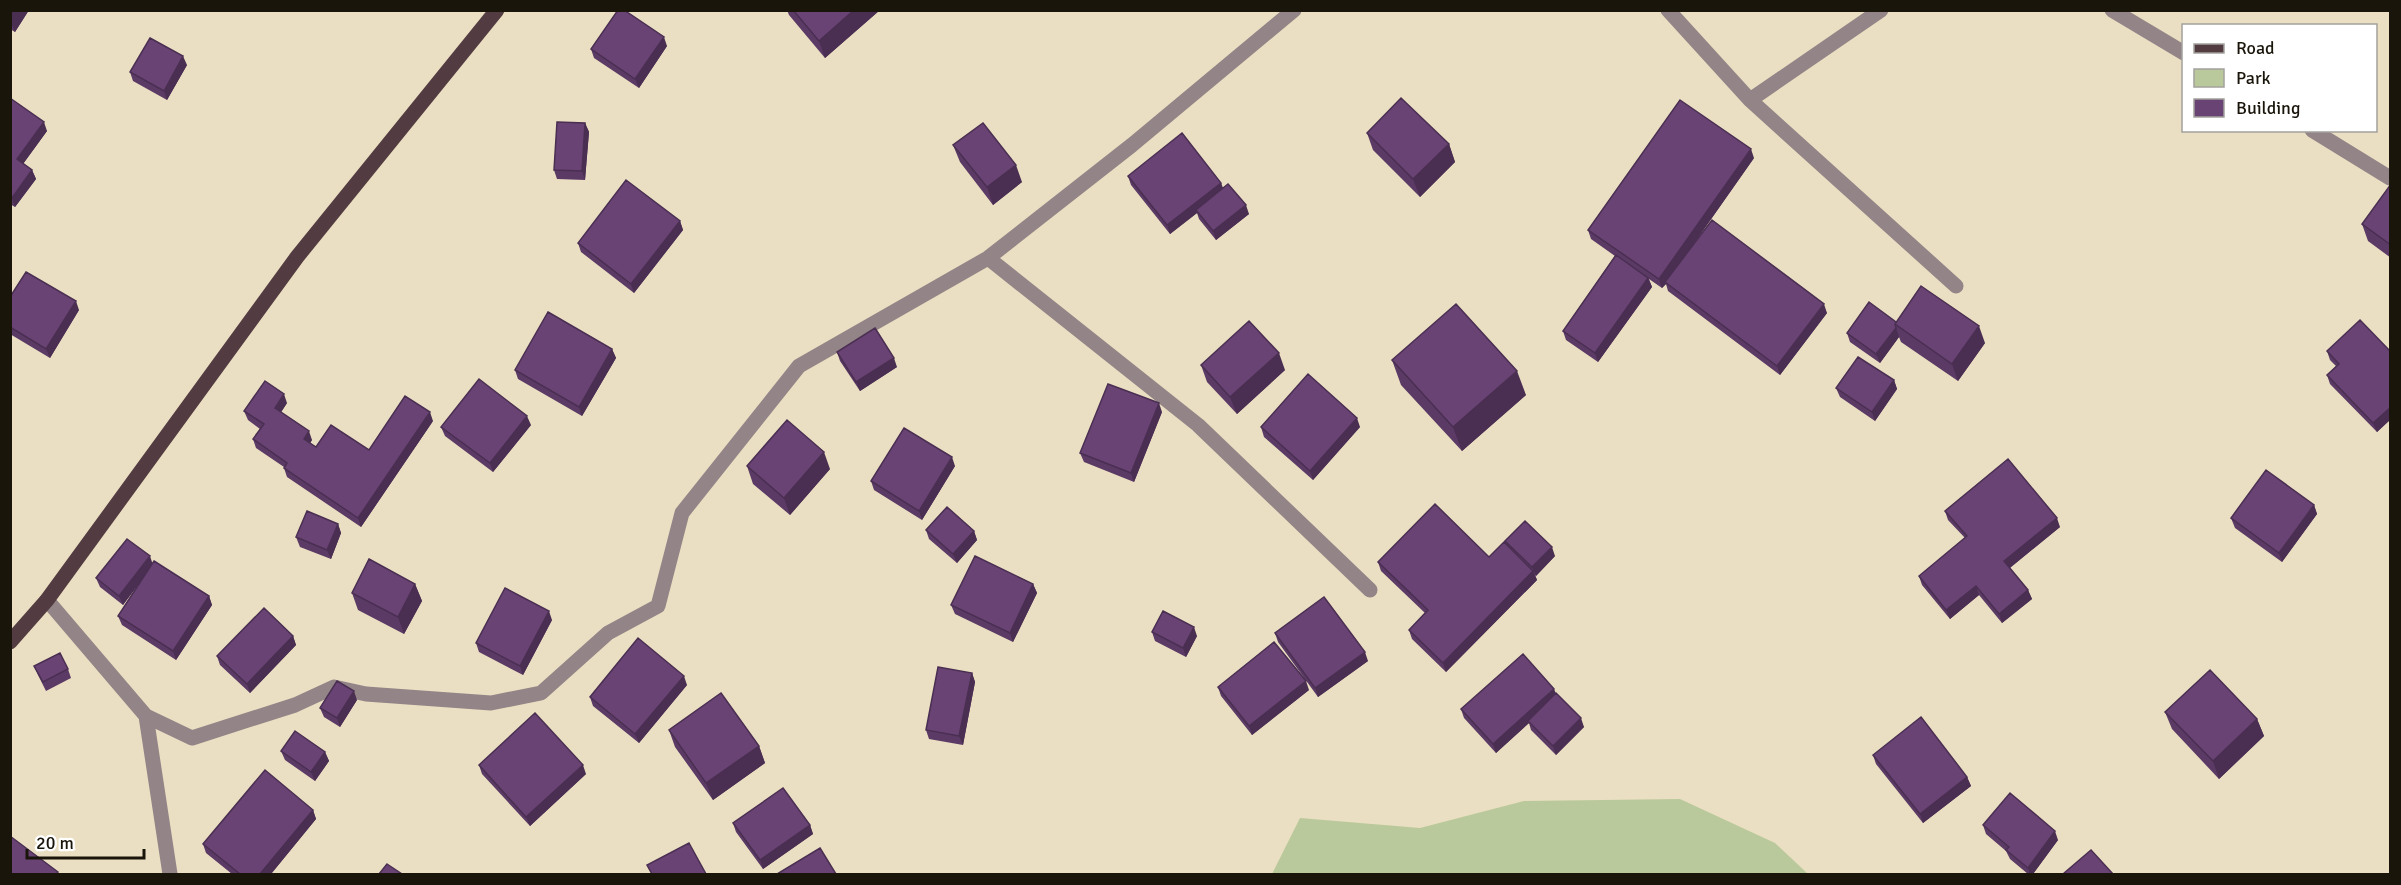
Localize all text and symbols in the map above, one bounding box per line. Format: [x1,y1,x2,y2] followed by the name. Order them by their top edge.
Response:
[2182,24,2377,132] legend
[2236,37,2275,59] text: Road
[2236,67,2271,89] text: Park
[2236,97,2300,119] text: Building
[27,822,144,860] scale bar
[36,832,74,854] text: 20 m

